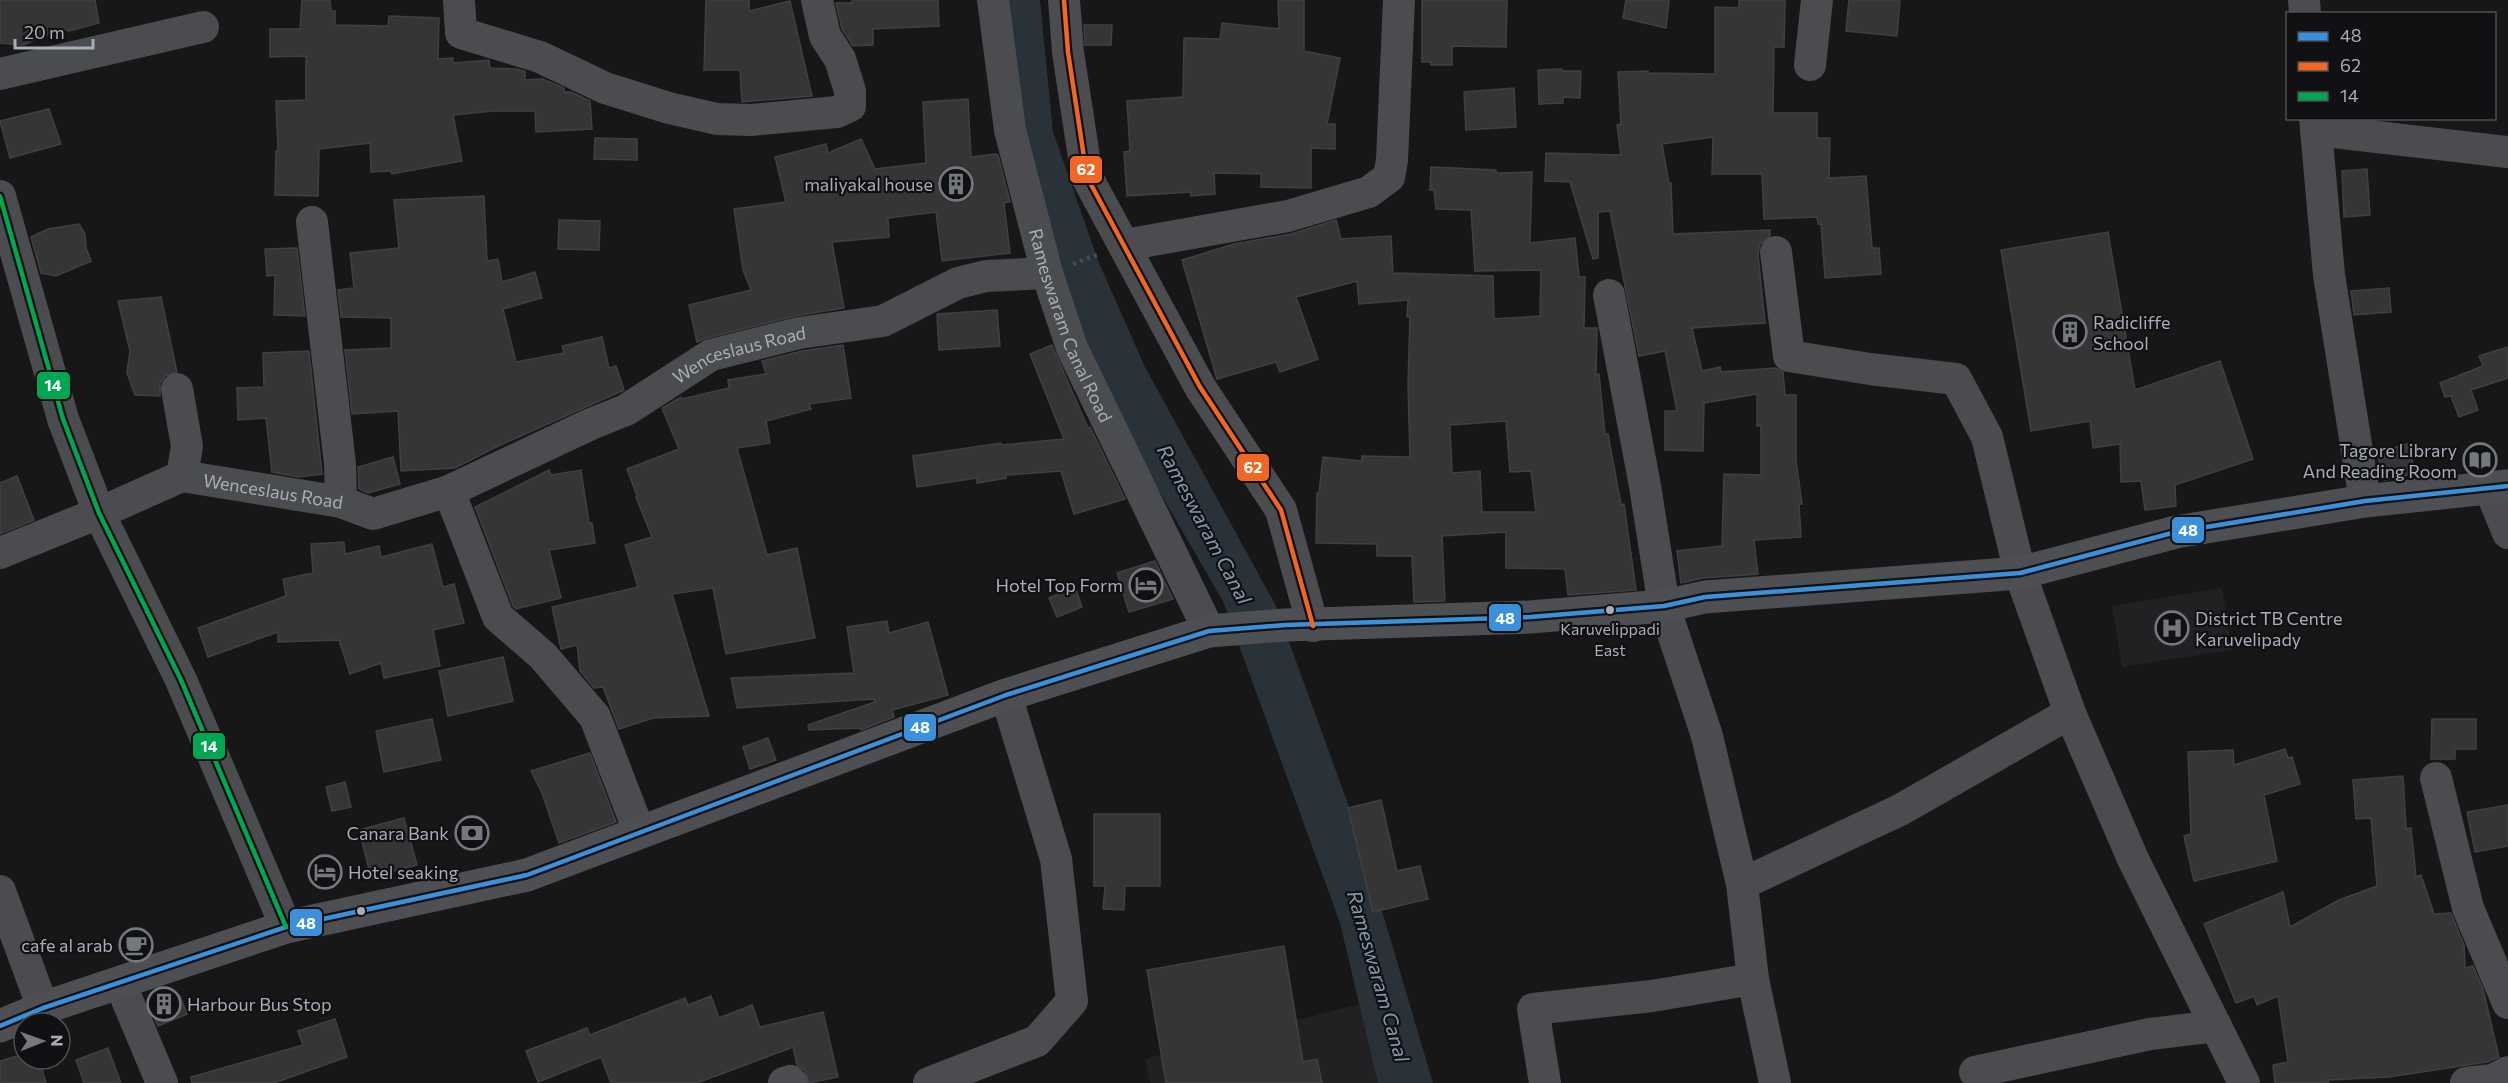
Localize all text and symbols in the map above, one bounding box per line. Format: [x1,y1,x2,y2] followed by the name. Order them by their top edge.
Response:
[15,12,93,50] scale bar
[2286,12,2496,120] legend
[24,21,65,43] text: 20 m
[2340,24,2362,46] text: 48
[2340,54,2361,76] text: 62
[2340,84,2359,106] text: 14
[1069,155,1103,184] line badge: 62
[1077,159,1095,178] text: 62
[938,166,974,202] building icon: maliyakal house
[804,173,933,195] place label: maliyakal house
[1025,226,1117,426] street label: Rameswaram Canal Road
[2093,311,2170,354] place label: Radicliffe School
[2052,314,2088,350] building icon: Radicliffe School
[668,321,807,388] street label: Wenceslaus Road
[36,371,71,400] line badge: 14
[44,375,62,394] text: 14
[2303,439,2457,482] place label: Tagore Library And Reading Room
[1153,440,1258,609] water label: Rameswaram Canal
[2462,442,2498,478] library icon: Tagore Library And Reading Room
[1236,453,1270,482] line badge: 62
[1244,457,1262,476] text: 62
[202,469,345,513] street label: Wenceslaus Road
[2171,516,2205,544] line badge: 48
[2178,520,2198,539] text: 48
[1128,567,1164,603] hotel icon: Hotel Top Form
[996,574,1123,596] place label: Hotel Top Form
[1488,603,1522,632] line badge: 48
[1604,604,1616,616] marker: Karuvelippadi East
[2195,607,2342,650] place label: District TB Centre Karuvelipady
[1495,608,1515,627] text: 48
[2154,610,2190,646] hospital icon: District TB Centre Karuvelipady
[1560,619,1660,659] place label: Karuvelippadi East
[903,713,937,742] line badge: 48
[910,717,930,736] text: 48
[192,732,226,760] line badge: 14
[200,736,218,755] text: 14
[454,815,490,851] bank icon: Canara Bank
[347,822,449,844] place label: Canara Bank
[307,854,343,890] hotel icon: Hotel seaking
[348,861,459,883] place label: Hotel seaking
[1343,887,1415,1065] water label: Rameswaram Canal
[355,905,367,917] unlabelled marker
[289,908,323,937] line badge: 48
[296,913,316,932] text: 48
[118,927,154,963] cafe icon: cafe al arab
[21,934,113,956] place label: cafe al arab
[146,986,182,1022] building icon: Harbour Bus Stop
[187,993,332,1015] place label: Harbour Bus Stop
[12,1011,72,1071] north arrow
[48,1035,67,1047] text: N

